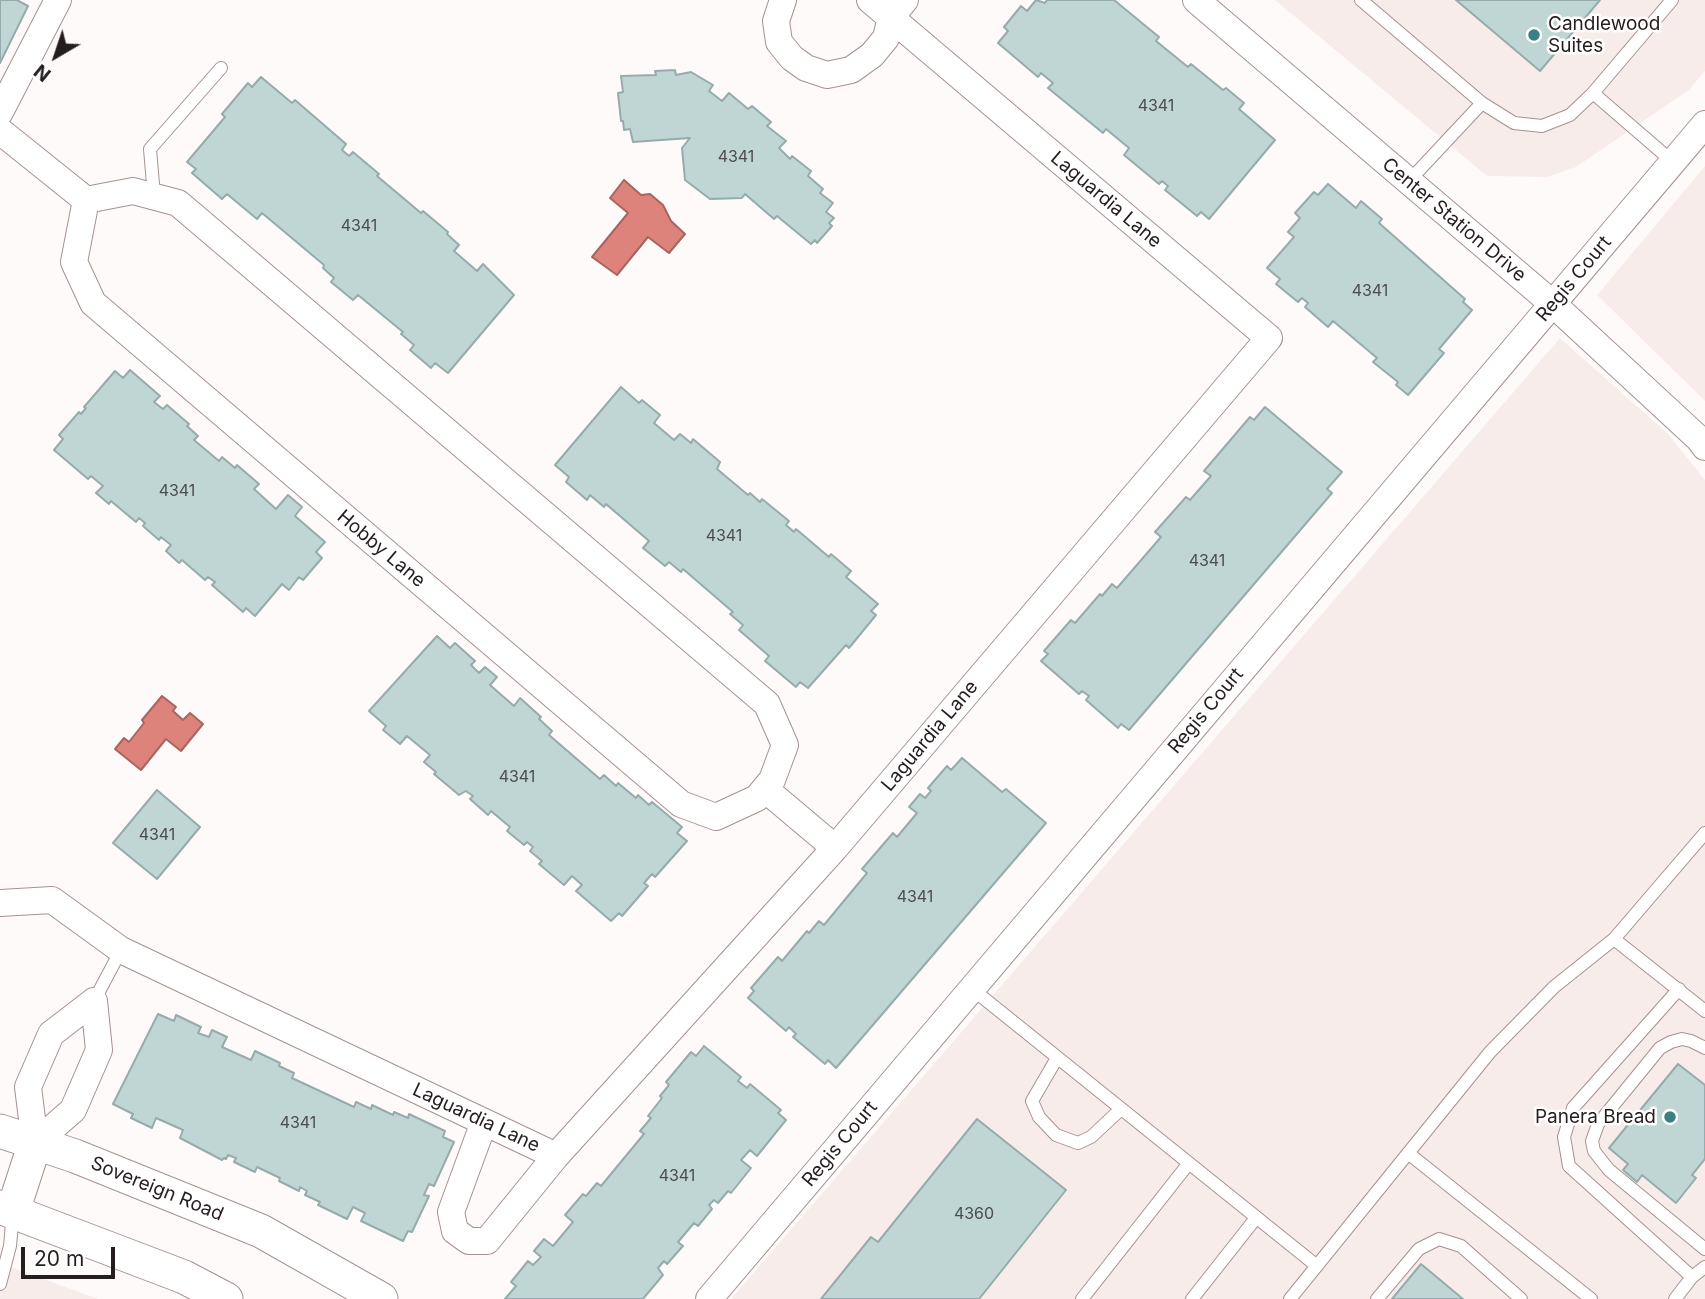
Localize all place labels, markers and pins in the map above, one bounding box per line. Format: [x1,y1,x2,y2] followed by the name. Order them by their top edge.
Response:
[1548,13,1660,57] place label: Candlewood Suites
[1526,27,1542,43] marker: Candlewood Suites
[1535,1106,1656,1128] place label: Panera Bread
[1662,1109,1678,1125] marker: Panera Bread

